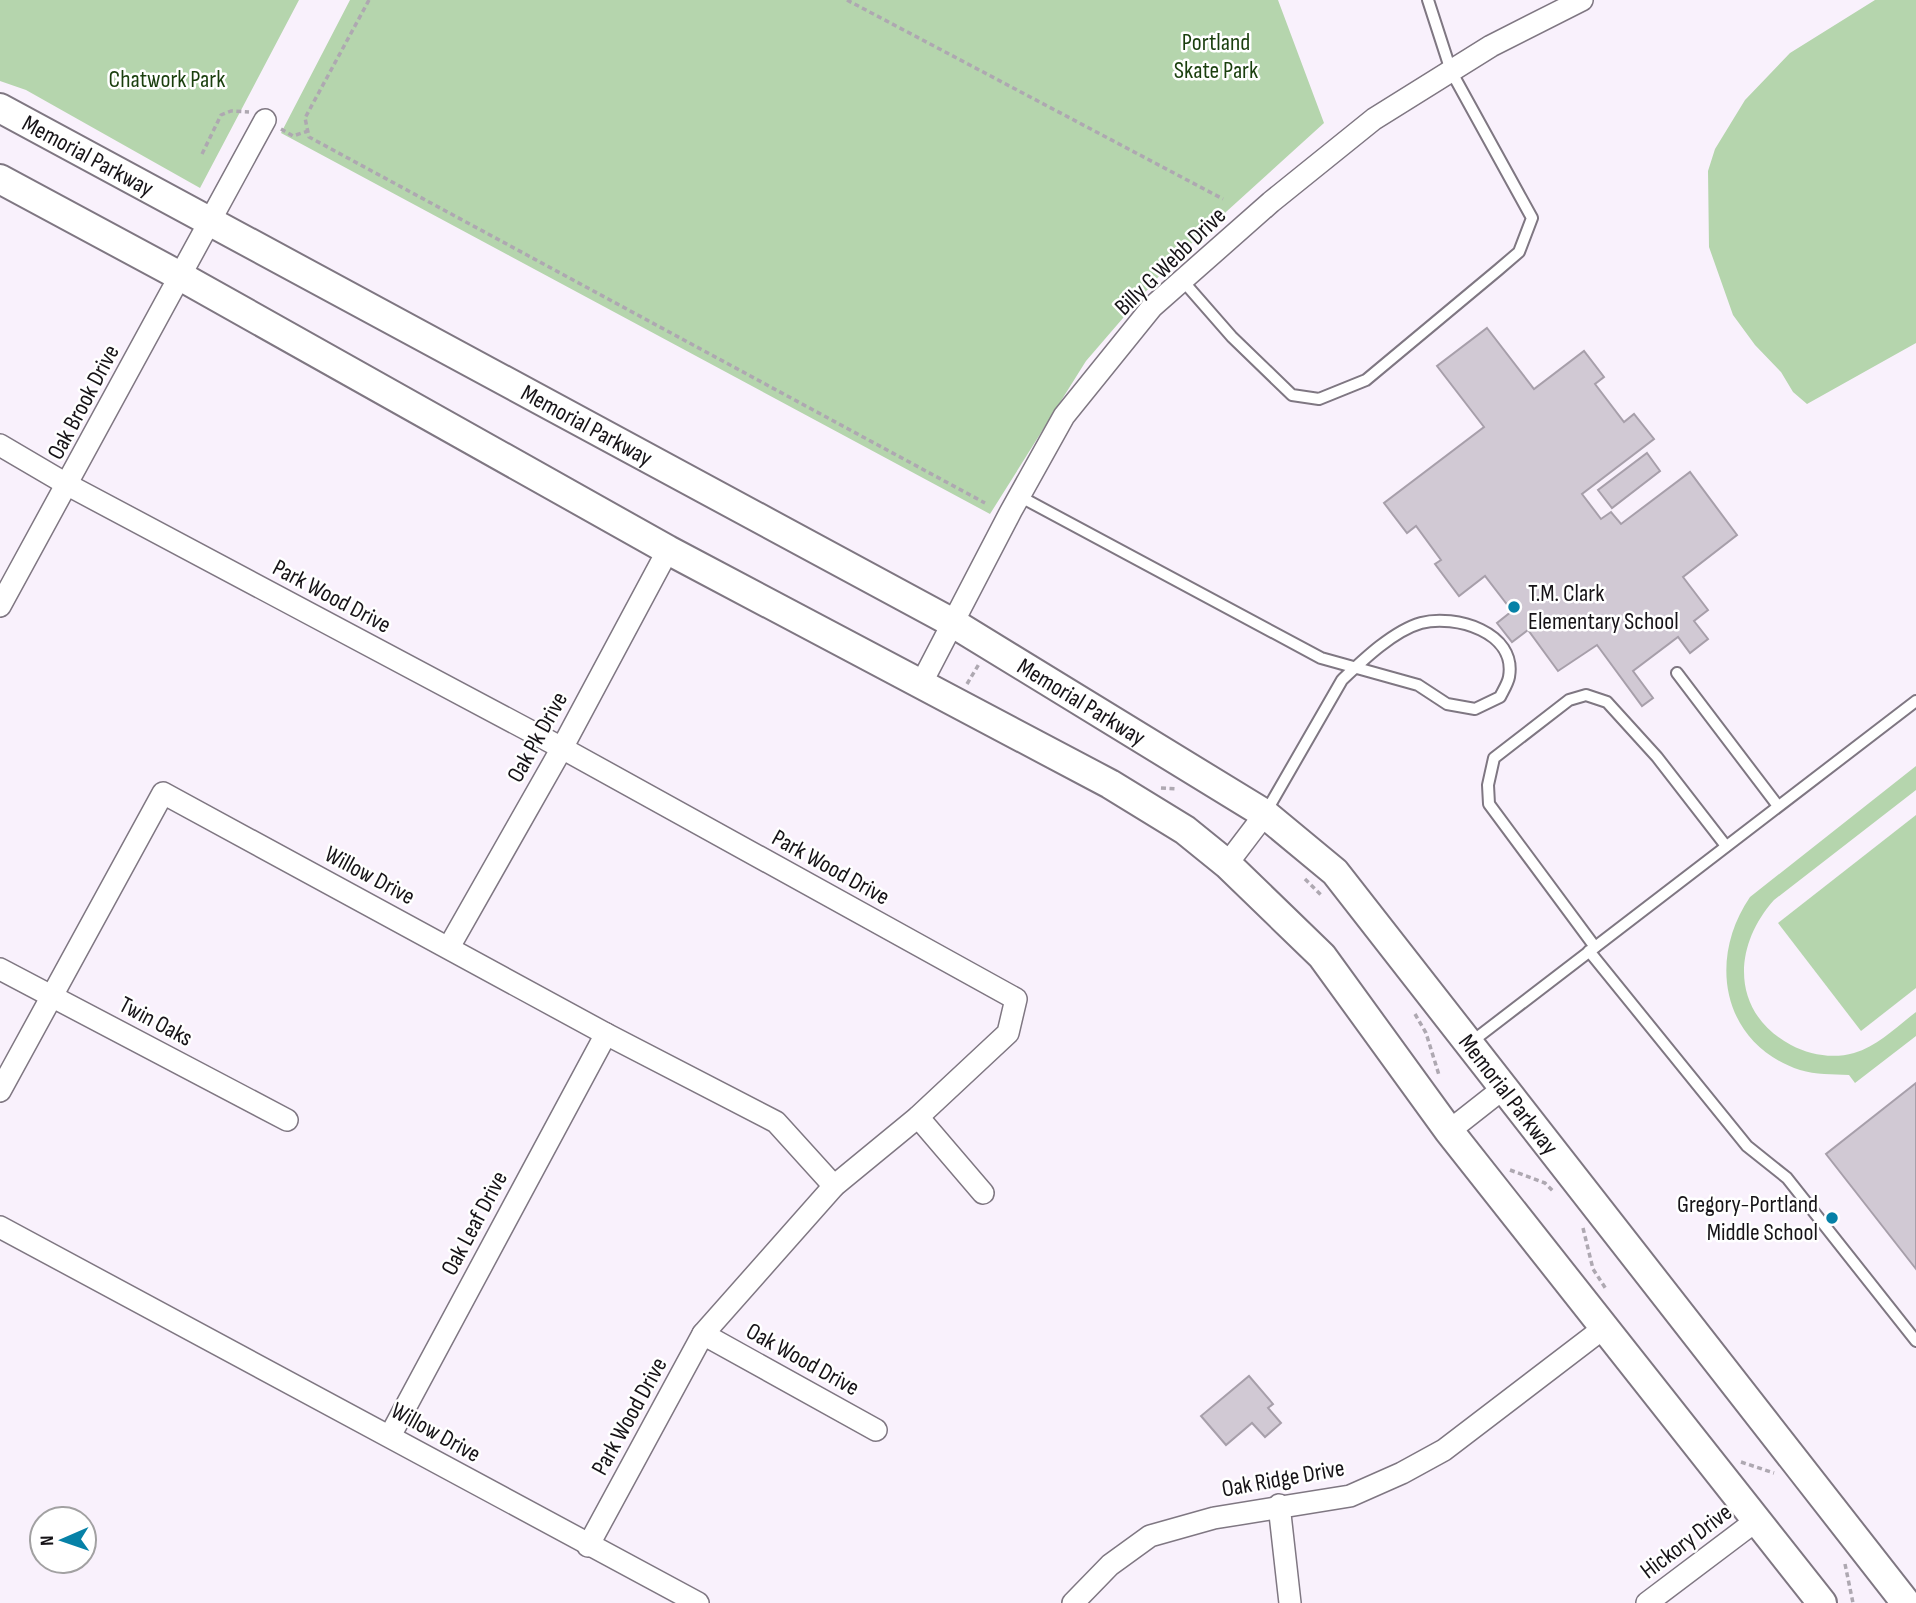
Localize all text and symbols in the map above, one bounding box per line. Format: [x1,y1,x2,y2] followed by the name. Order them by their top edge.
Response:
[1174,28,1258,85] park label: Portland Skate Park
[109,65,225,94] park label: Chatwork Park
[17,109,158,203] street label: Memorial Parkway
[1109,201,1232,322] street label: Billy G Webb Drive
[41,340,126,465] street label: Oak Brook Drive
[516,378,657,473] street label: Memorial Parkway
[268,553,396,640] street label: Park Wood Drive
[1528,579,1679,636] place label: T.M. Clark Elementary School
[1506,599,1522,615] marker: T.M. Clark Elementary School
[1012,652,1151,752] street label: Memorial Parkway
[501,687,574,788] street label: Oak Pk Drive
[767,823,895,912] street label: Park Wood Drive
[320,840,420,911] street label: Willow Drive
[114,990,197,1053] street label: Twin Oaks
[1452,1029,1564,1161] street label: Memorial Parkway
[435,1166,514,1280] street label: Oak Leaf Drive
[1677,1190,1818,1247] place label: Gregory-Portland Middle School
[1824,1210,1840,1226] marker: Gregory-Portland Middle School
[741,1317,864,1402] street label: Oak Wood Drive
[585,1352,674,1480] street label: Park Wood Drive
[386,1396,486,1469] street label: Willow Drive
[1219,1453,1347,1504] street label: Oak Ridge Drive
[1635,1498,1738,1585] street label: Hickory Drive
[28,1505,98,1575] north arrow
[36,1535,59,1546] text: N

